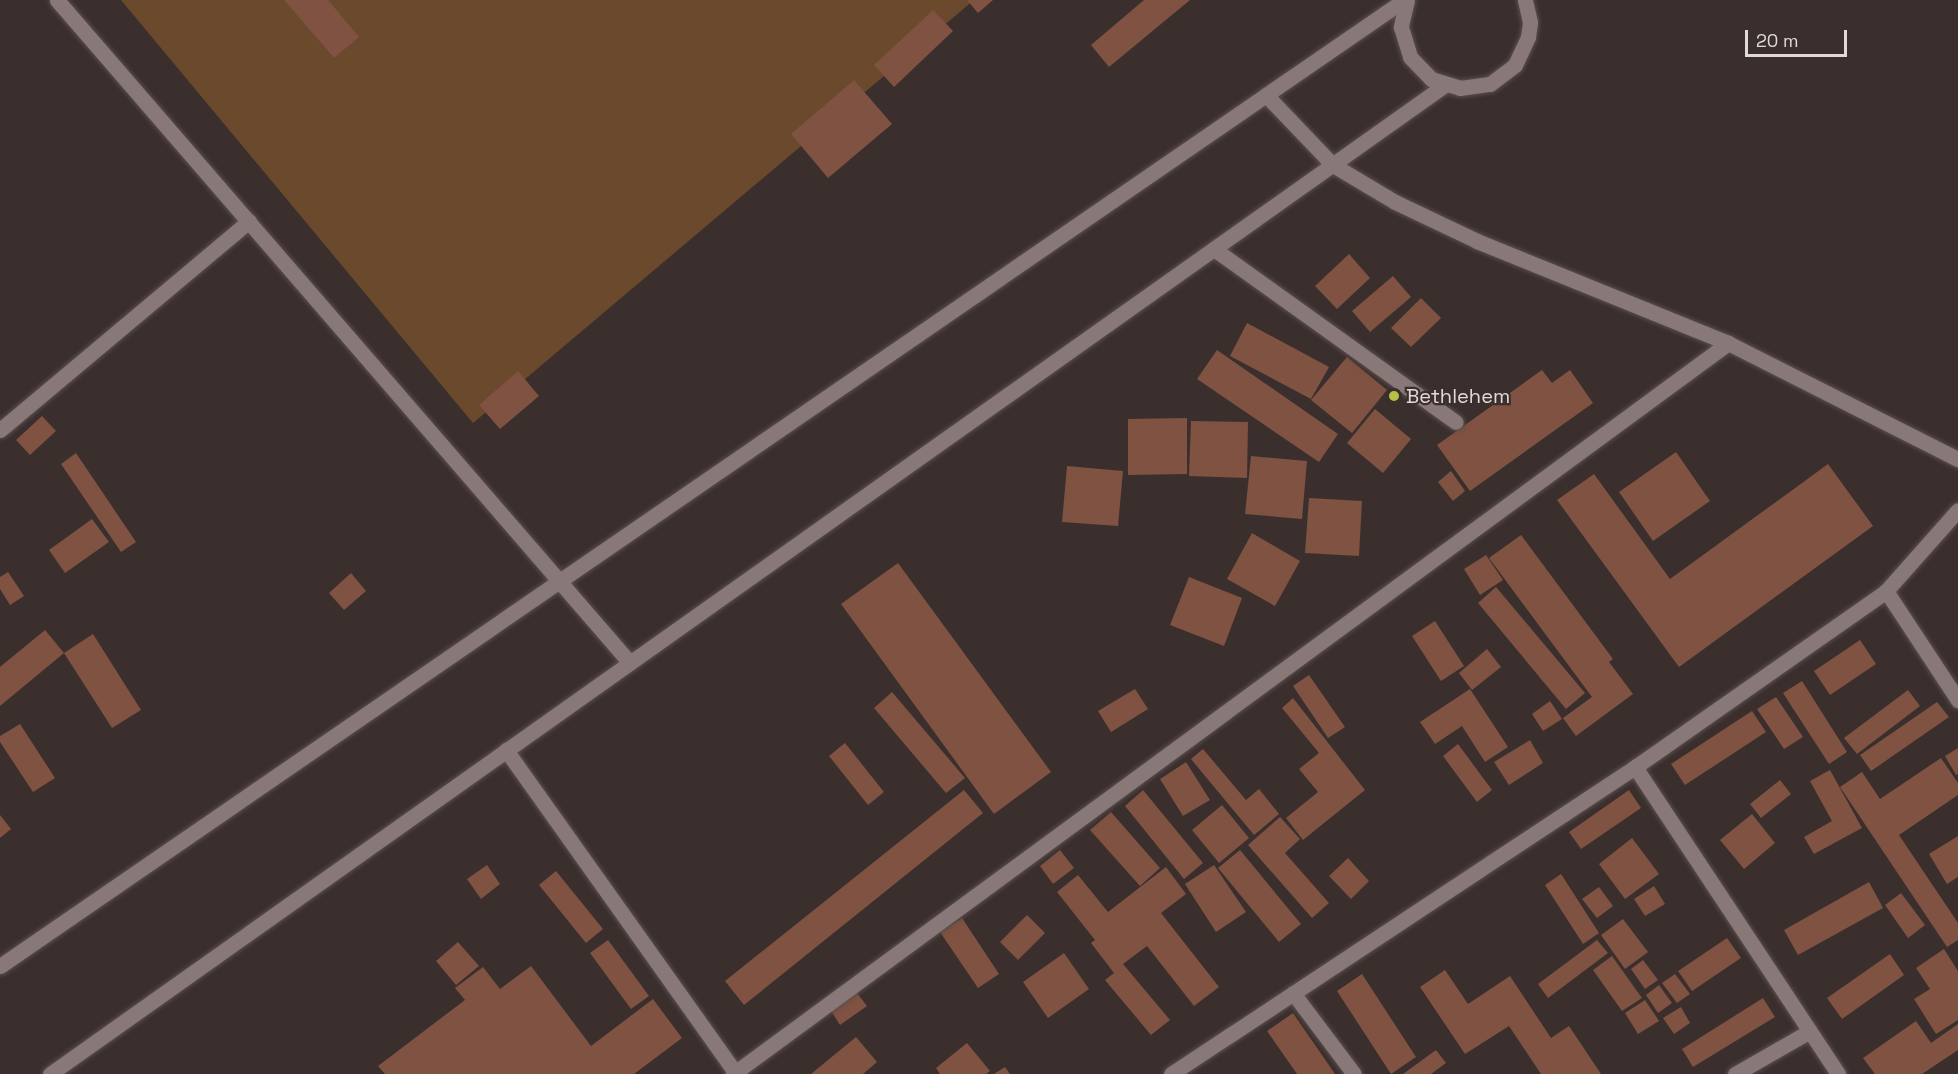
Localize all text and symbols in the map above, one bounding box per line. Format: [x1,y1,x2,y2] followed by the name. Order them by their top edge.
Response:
[1748,18,1850,56] scale bar
[1756,29,1799,52] text: 20 m
[1406,384,1510,408] place label: Bethlehem
[1387,389,1401,403] marker: Bethlehem

